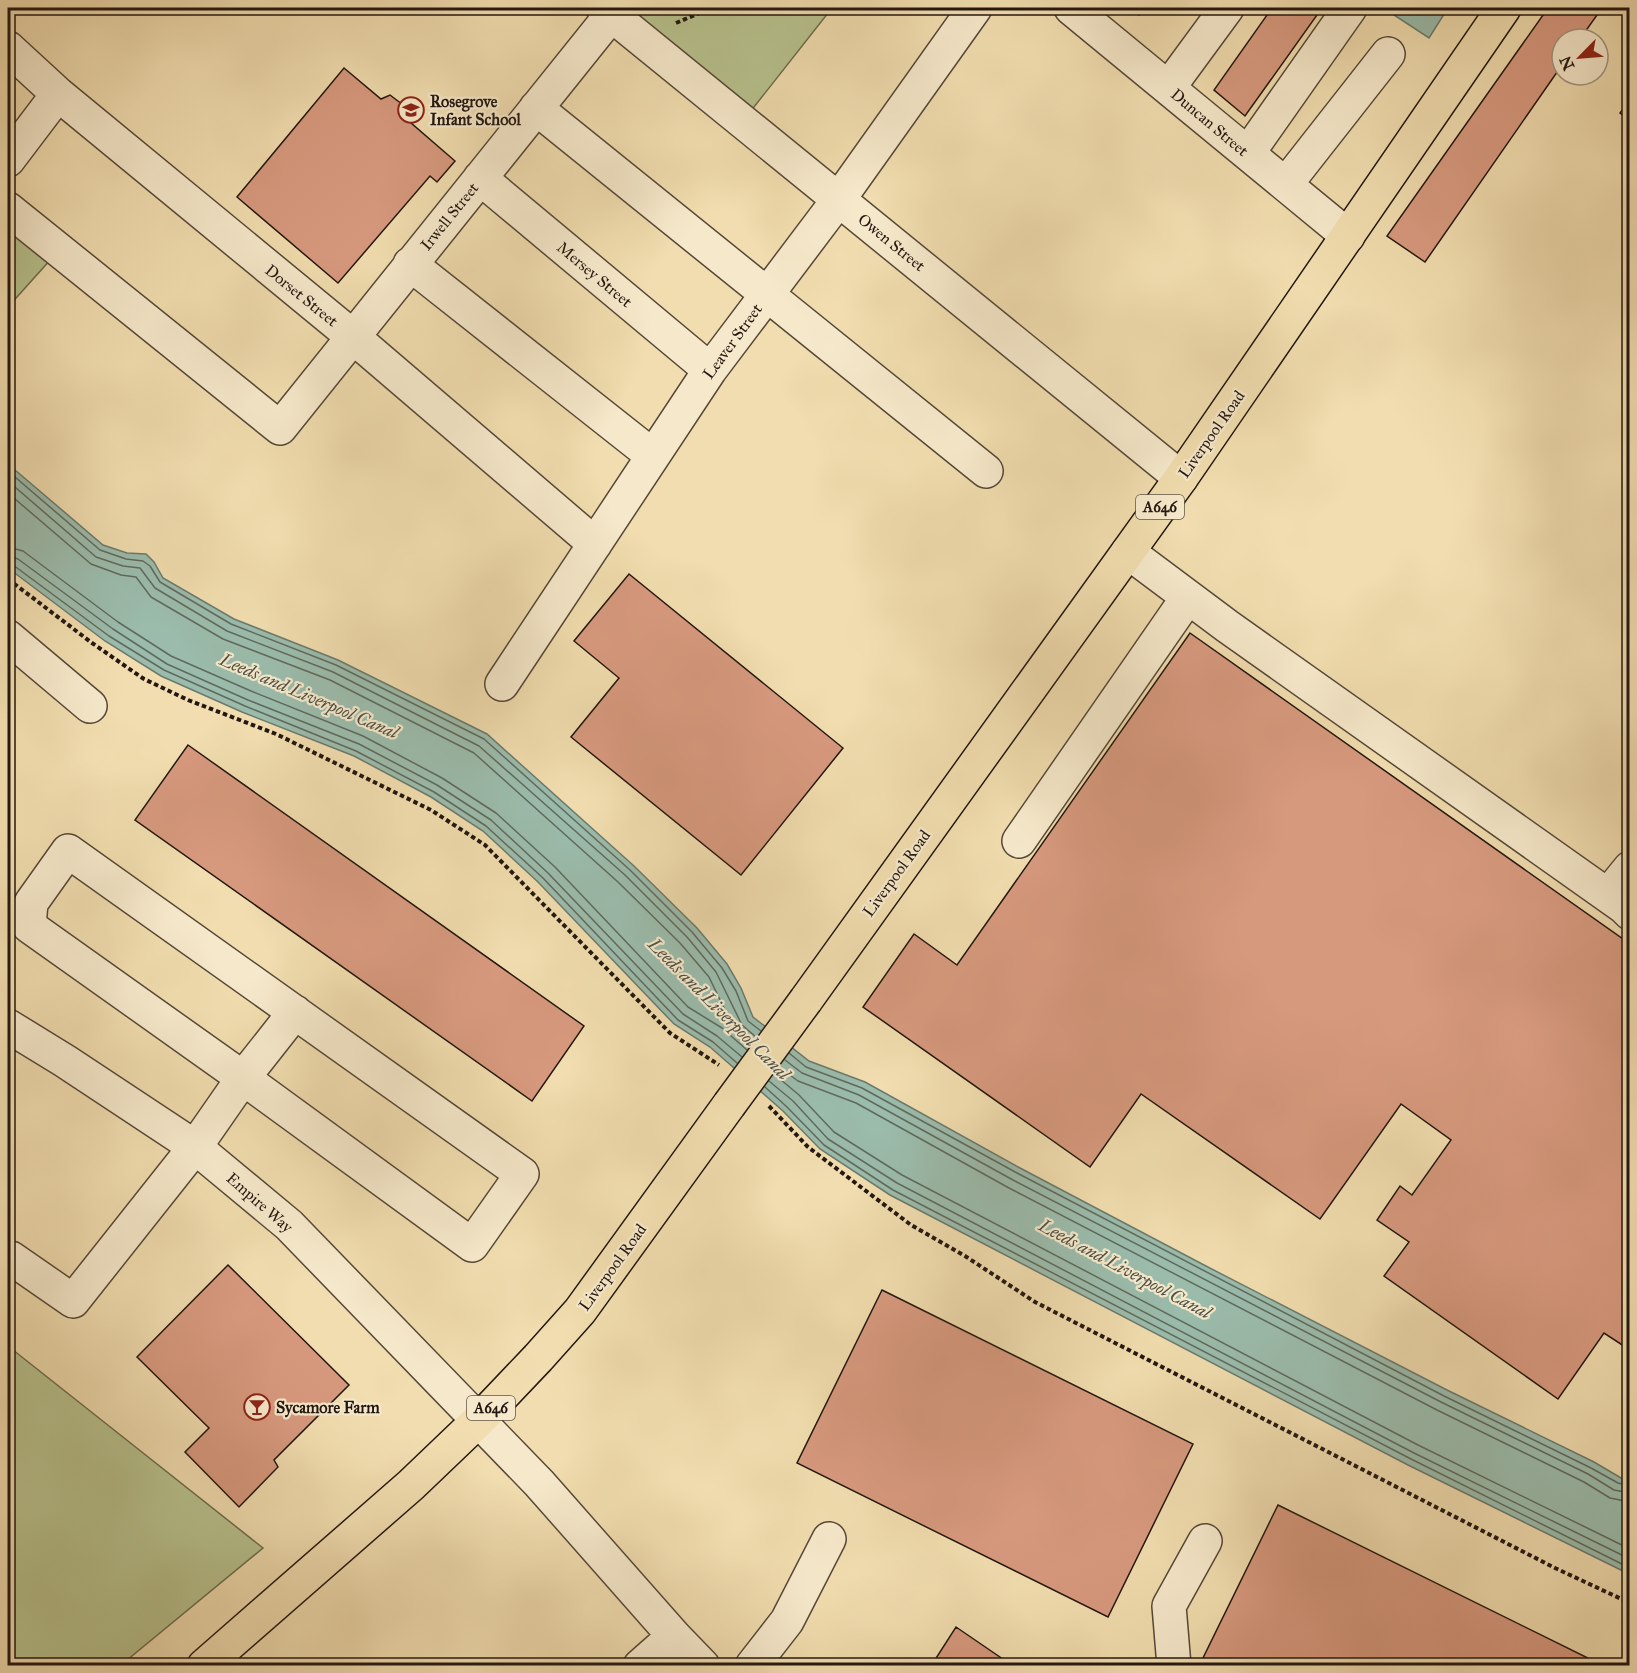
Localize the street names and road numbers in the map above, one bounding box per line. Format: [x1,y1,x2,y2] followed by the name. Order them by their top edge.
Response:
[1167,85,1252,160] street label: Duncan Street
[416,178,483,254] street label: Irwell Street
[854,210,929,275] street label: Owen Street
[553,238,636,311] street label: Mersey Street
[261,260,342,331] street label: Dorset Street
[699,300,766,383] street label: Leaver Street
[1174,387,1249,482] street label: Liverpool Road
[1136,495,1184,519] road number: A646
[859,826,934,920] street label: Liverpool Road
[223,1168,297,1237] street label: Empire Way
[575,1220,650,1314] street label: Liverpool Road
[467,1396,515,1420] road number: A646

